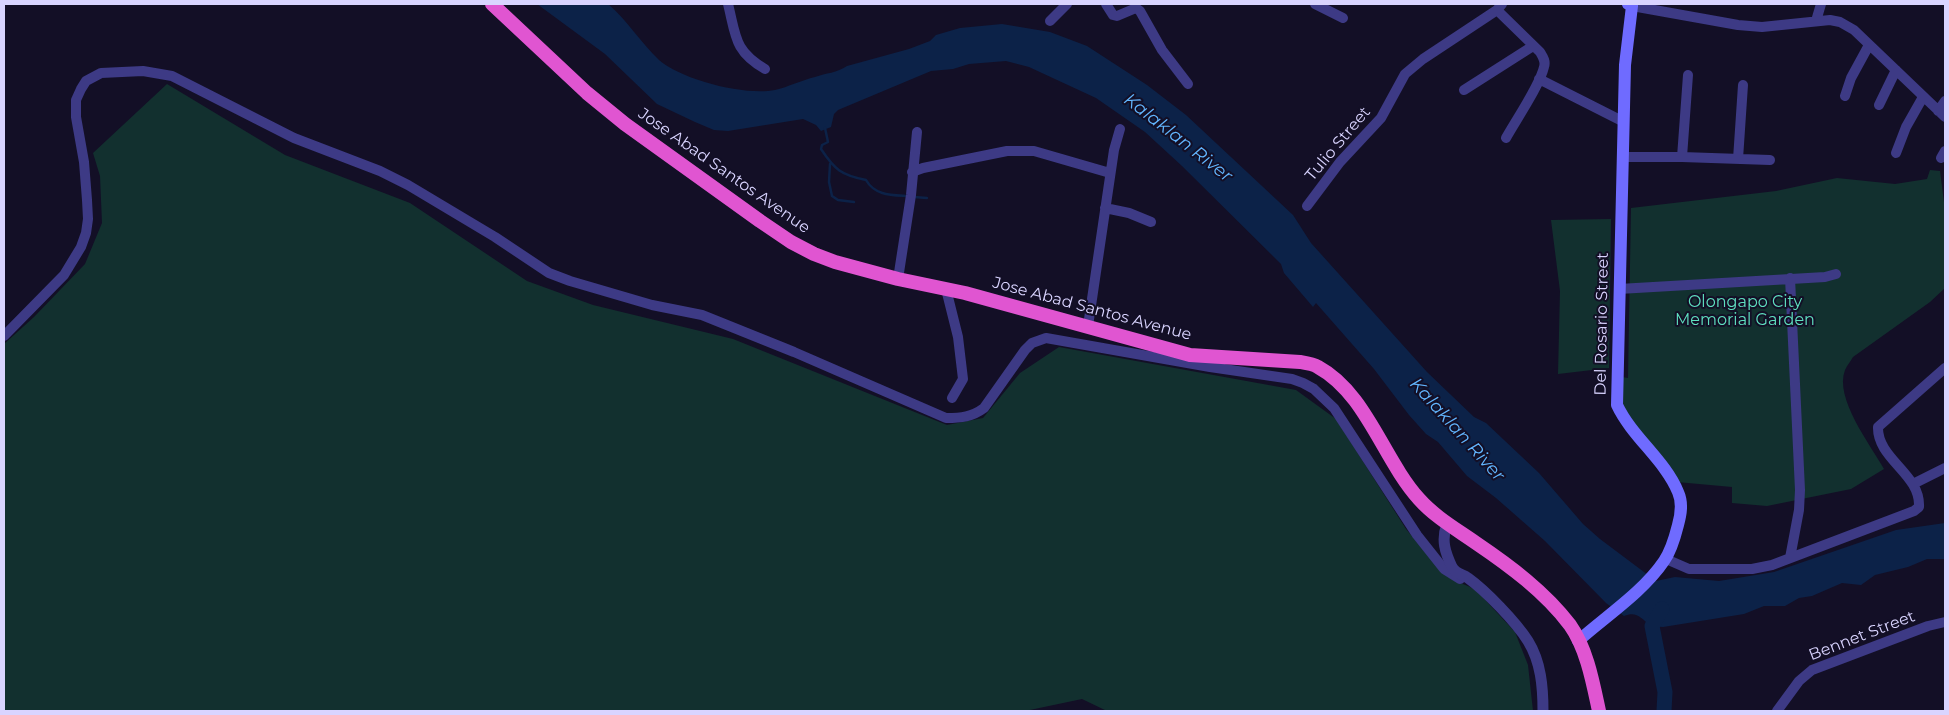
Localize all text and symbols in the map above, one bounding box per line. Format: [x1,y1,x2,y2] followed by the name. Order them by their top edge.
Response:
[1119,89,1237,187] water label: Kalaklan River
[1301,103,1375,185] street label: Tulio Street
[634,104,814,238] street label: Jose Abad Santos Avenue
[1591,252,1613,396] street label: Del Rosario Street
[990,273,1194,345] street label: Jose Abad Santos Avenue
[1675,292,1815,330] park label: Olongapo City Memorial Garden
[1405,374,1509,486] water label: Kalaklan River
[1806,607,1918,665] street label: Bennet Street

